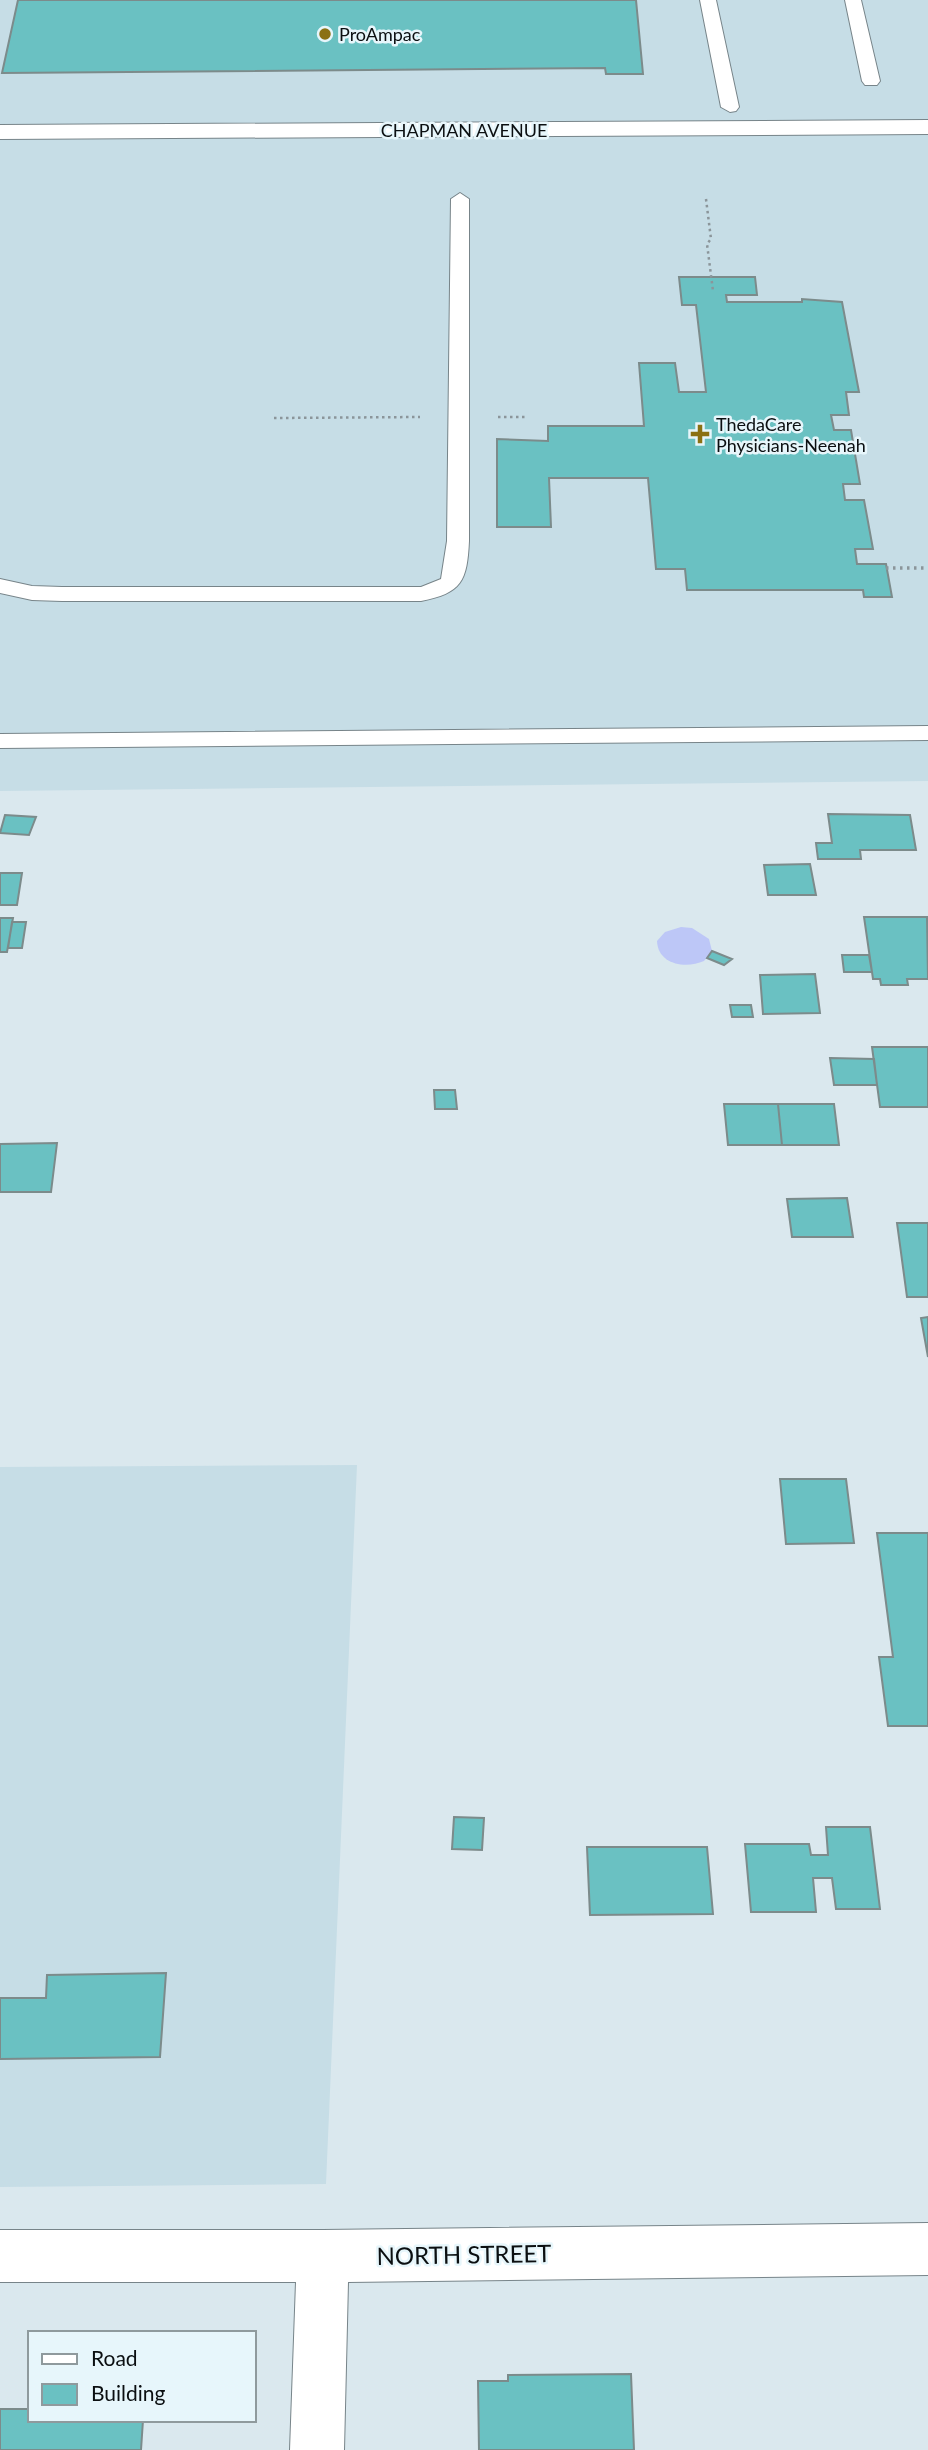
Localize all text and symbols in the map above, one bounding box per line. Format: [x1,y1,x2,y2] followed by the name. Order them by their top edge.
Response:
[339,23,421,45] place label: ProAmpac
[317,26,333,42] marker: ProAmpac
[381,119,547,141] street label: CHAPMAN AVENUE
[716,413,866,456] place label: ThedaCare Physicians-Neenah
[690,424,710,444] marker: ThedaCare Physicians-Neenah
[376,2238,552,2270] street label: NORTH STREET
[28,2331,256,2422] legend
[91,2345,138,2370] text: Road
[91,2380,166,2405] text: Building

